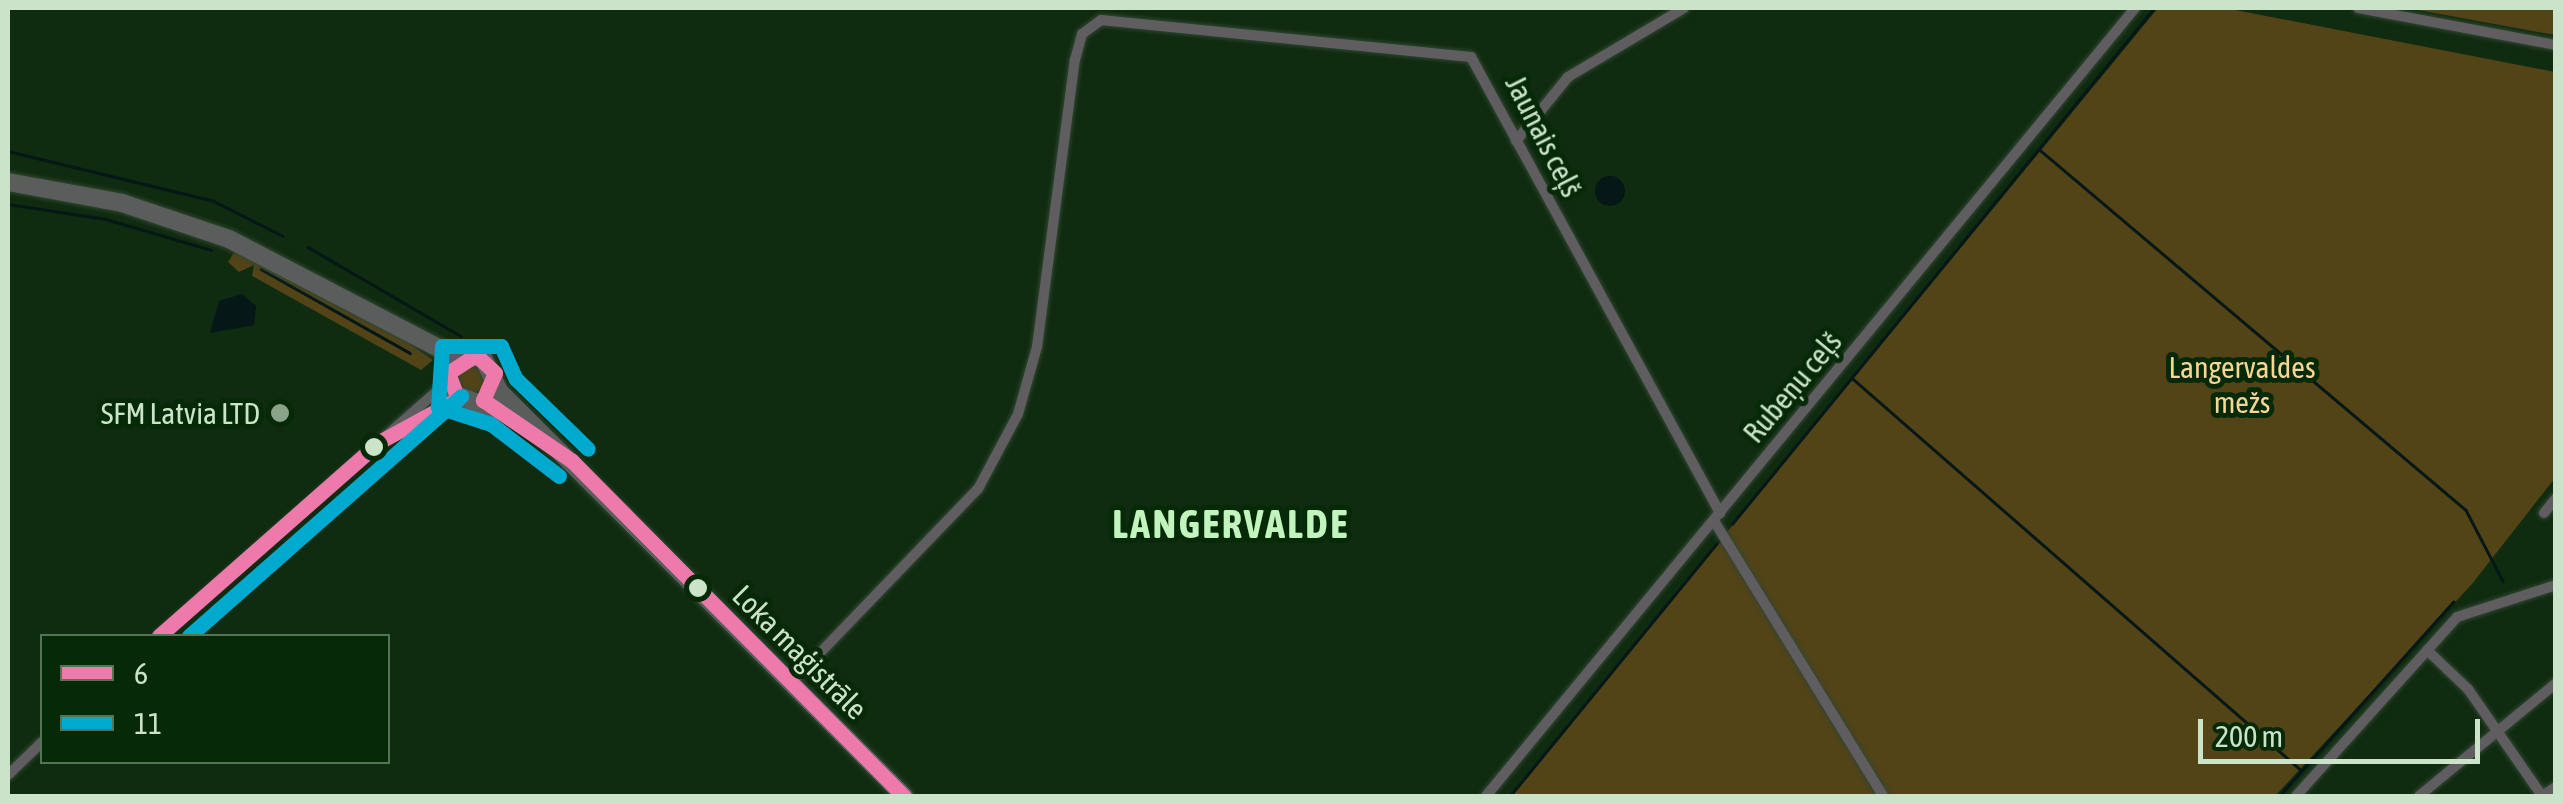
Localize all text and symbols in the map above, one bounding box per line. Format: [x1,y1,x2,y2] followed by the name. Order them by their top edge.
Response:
[1498,69,1590,203] street label: Jaunais ceļš
[1735,324,1849,450] street label: Rubeņu ceļš
[2169,349,2315,420] park label: Langervaldes mežs
[101,395,260,431] place label: SFM Latvia LTD
[269,402,291,424] marker: SFM Latvia LTD
[364,437,384,457] unlabelled marker
[1112,500,1350,548] district label: LANGERVALDE
[725,577,875,727] street label: Loka maģistrāle
[688,578,708,598] unlabelled marker
[40,634,390,764] legend
[134,656,148,690] text: 6
[2203,699,2486,761] scale bar
[134,706,162,740] text: 11
[2215,719,2283,753] text: 200 m

